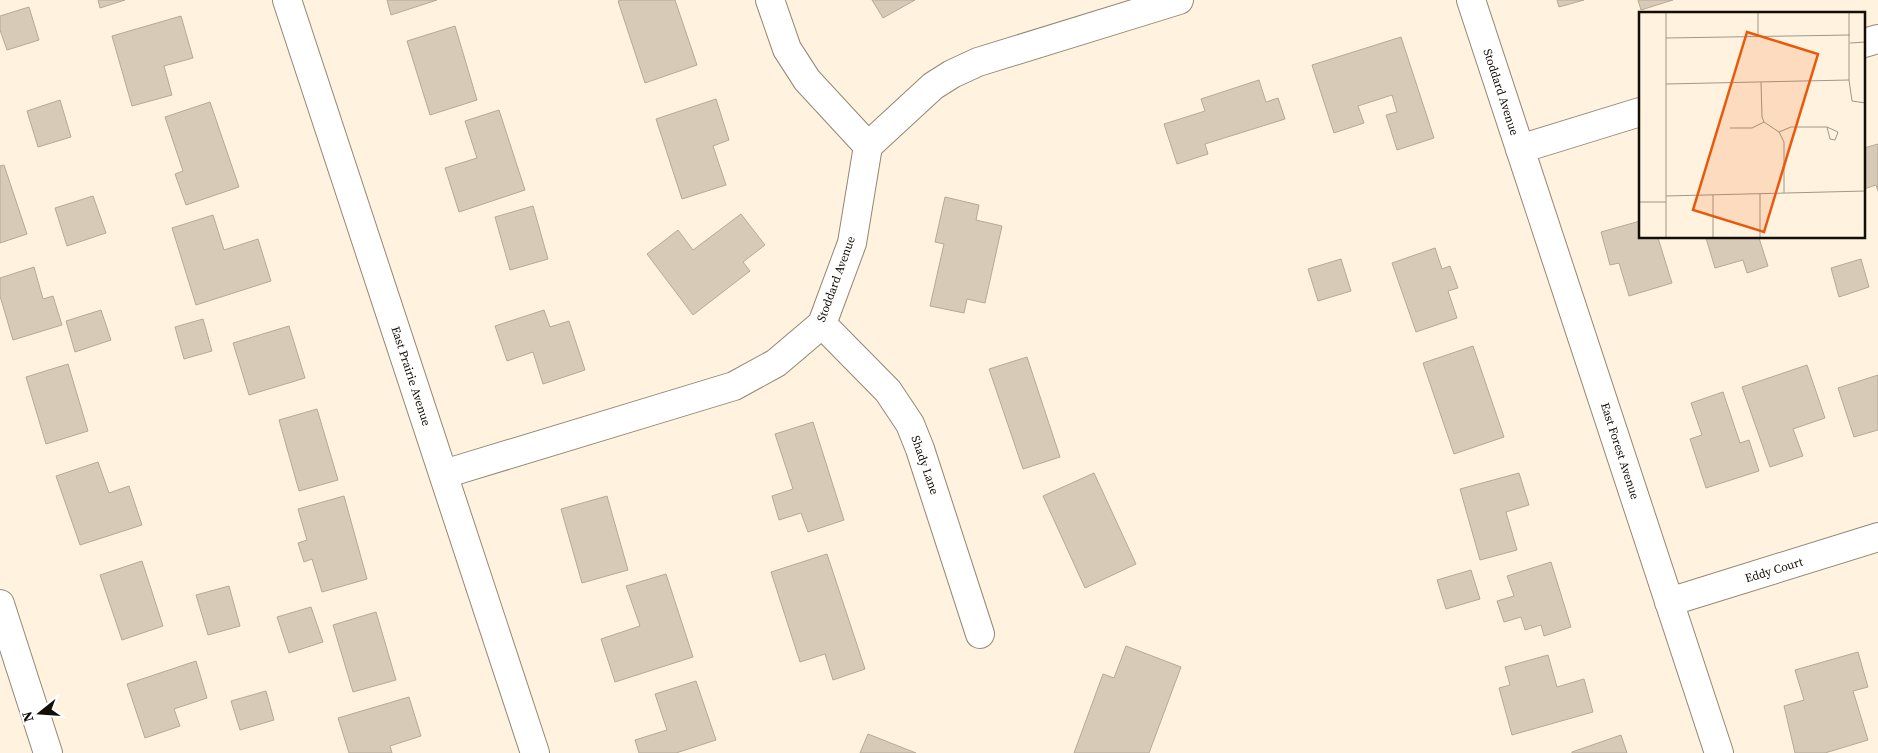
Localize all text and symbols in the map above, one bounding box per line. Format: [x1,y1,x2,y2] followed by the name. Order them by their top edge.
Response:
[1639,12,1866,239] inset map
[1479,47,1523,137] street label: Stoddard Avenue
[813,234,859,324] street label: Stoddard Avenue
[387,324,435,428] street label: East Prairie Avenue
[1597,401,1643,501] street label: East Forest Avenue
[907,433,943,497] street label: Shady Lane
[1743,554,1805,586] street label: Eddy Court
[15,688,65,738] north arrow
[17,709,39,725] text: N

